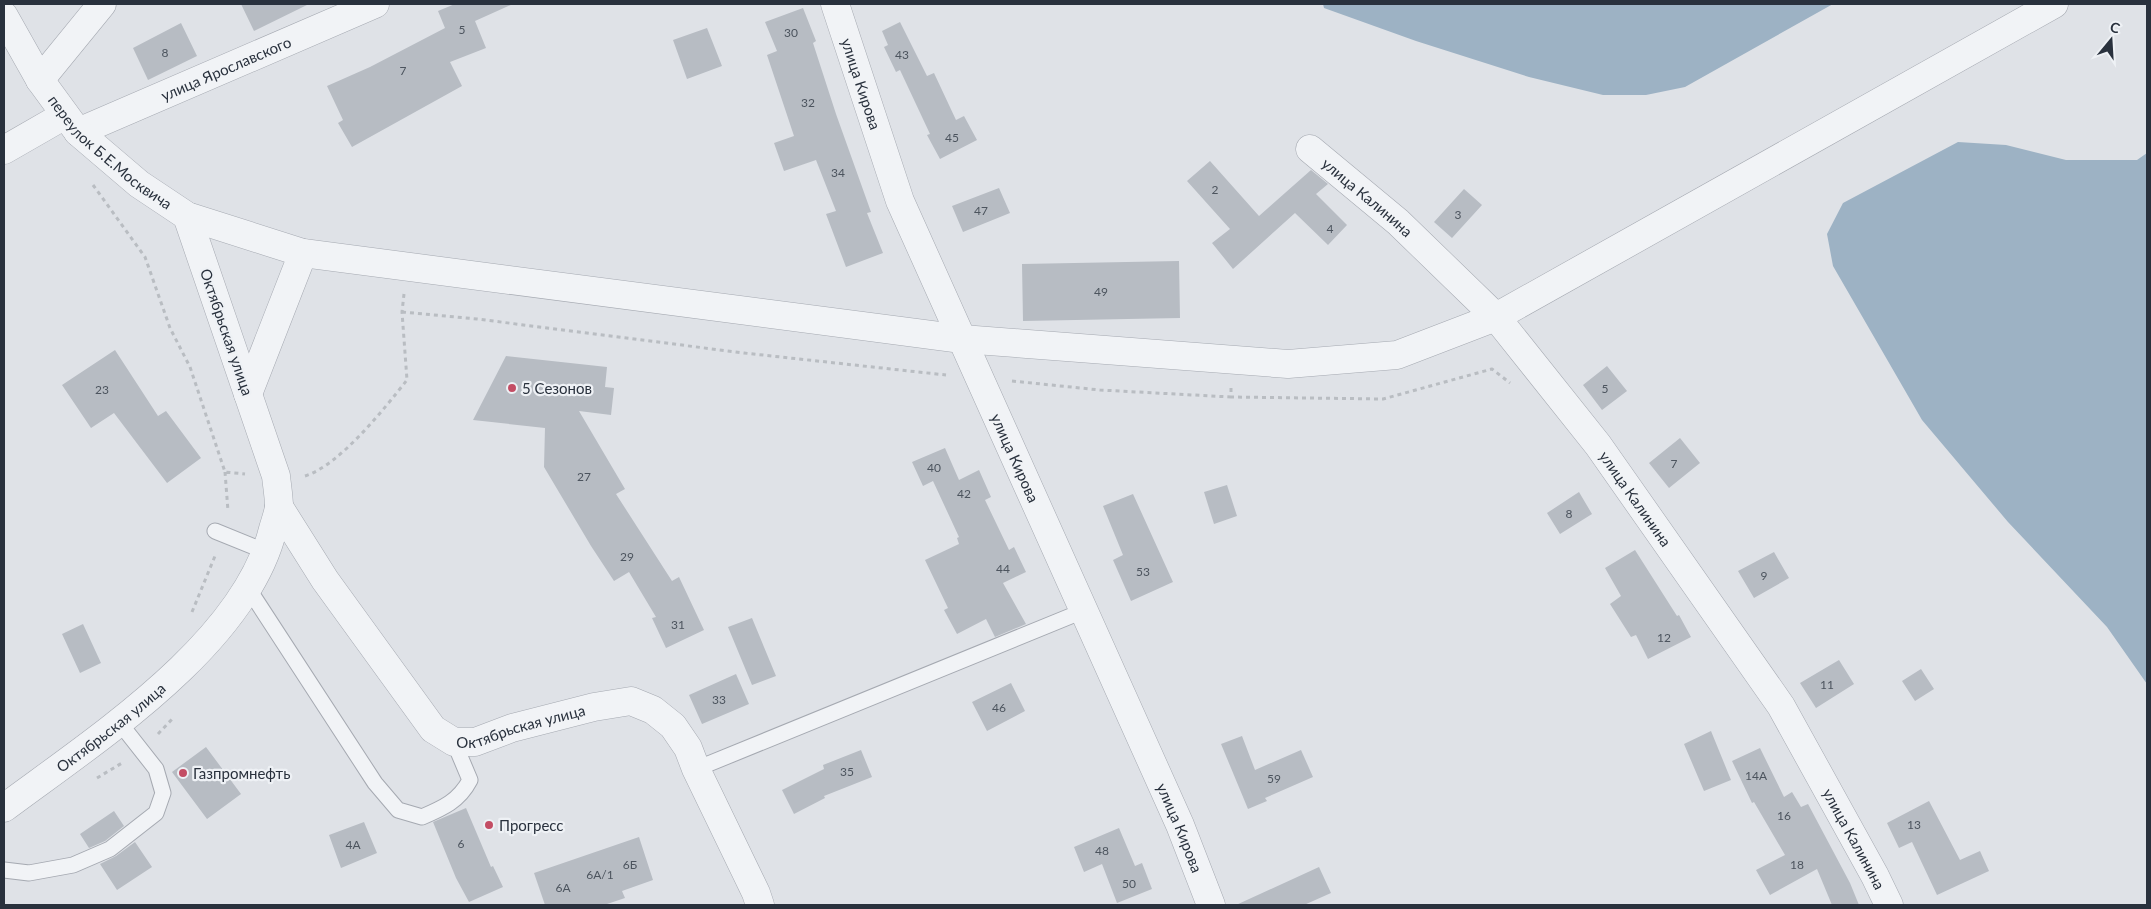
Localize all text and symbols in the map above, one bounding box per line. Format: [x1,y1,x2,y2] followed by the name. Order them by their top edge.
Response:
[2086,15,2136,65] north arrow
[2108,18,2123,37] text: С
[459,22,466,37] house number: 5
[784,25,798,40] house number: 30
[158,32,294,104] street label: улица Ярославского
[838,36,885,132] street label: улица Кирова
[162,45,169,60] house number: 8
[895,47,909,62] house number: 43
[400,63,407,78] house number: 7
[45,91,176,213] street label: переулок Б.Е.Москвича
[801,95,815,110] house number: 32
[945,130,959,145] house number: 45
[1319,154,1416,240] street label: улица Калинина
[831,165,845,180] house number: 34
[1212,182,1219,197] house number: 2
[974,203,988,218] house number: 47
[1455,207,1462,222] house number: 3
[1327,221,1334,236] house number: 4
[197,266,257,398] street label: Октябрьская улица
[1094,284,1108,299] house number: 49
[522,379,592,397] place label: 5 Сезонов
[1602,381,1609,396] house number: 5
[95,382,109,397] house number: 23
[506,382,518,394] marker: 5 Сезонов
[988,411,1043,505] street label: улица Кирова
[1596,447,1675,550] street label: улица Калинина
[1671,456,1678,471] house number: 7
[927,460,941,475] house number: 40
[577,469,591,484] house number: 27
[957,486,971,501] house number: 42
[1566,506,1573,521] house number: 8
[620,549,634,564] house number: 29
[996,561,1010,576] house number: 44
[1136,564,1150,579] house number: 53
[1761,568,1768,583] house number: 9
[671,617,685,632] house number: 31
[1657,630,1671,645] house number: 12
[1820,677,1834,692] house number: 11
[53,679,169,776] street label: Октябрьская улица
[712,692,726,707] house number: 33
[992,700,1006,715] house number: 46
[456,701,587,751] street label: Октябрьская улица
[193,764,290,782] place label: Газпромнефть
[840,764,854,779] house number: 35
[177,767,189,779] marker: Газпромнефть
[1745,768,1768,783] house number: 14А
[1267,771,1281,786] house number: 59
[1153,780,1207,875] street label: улица Кирова
[1819,785,1889,892] street label: улица Калинина
[1777,808,1791,823] house number: 16
[499,816,564,834] place label: Прогресс
[1907,817,1921,832] house number: 13
[483,819,495,831] marker: Прогресс
[458,836,465,851] house number: 6
[345,837,361,852] house number: 4А
[1095,843,1109,858] house number: 48
[623,857,637,872] house number: 6Б
[1790,857,1804,872] house number: 18
[586,867,614,882] house number: 6А/1
[1122,876,1136,891] house number: 50
[555,880,571,895] house number: 6А

